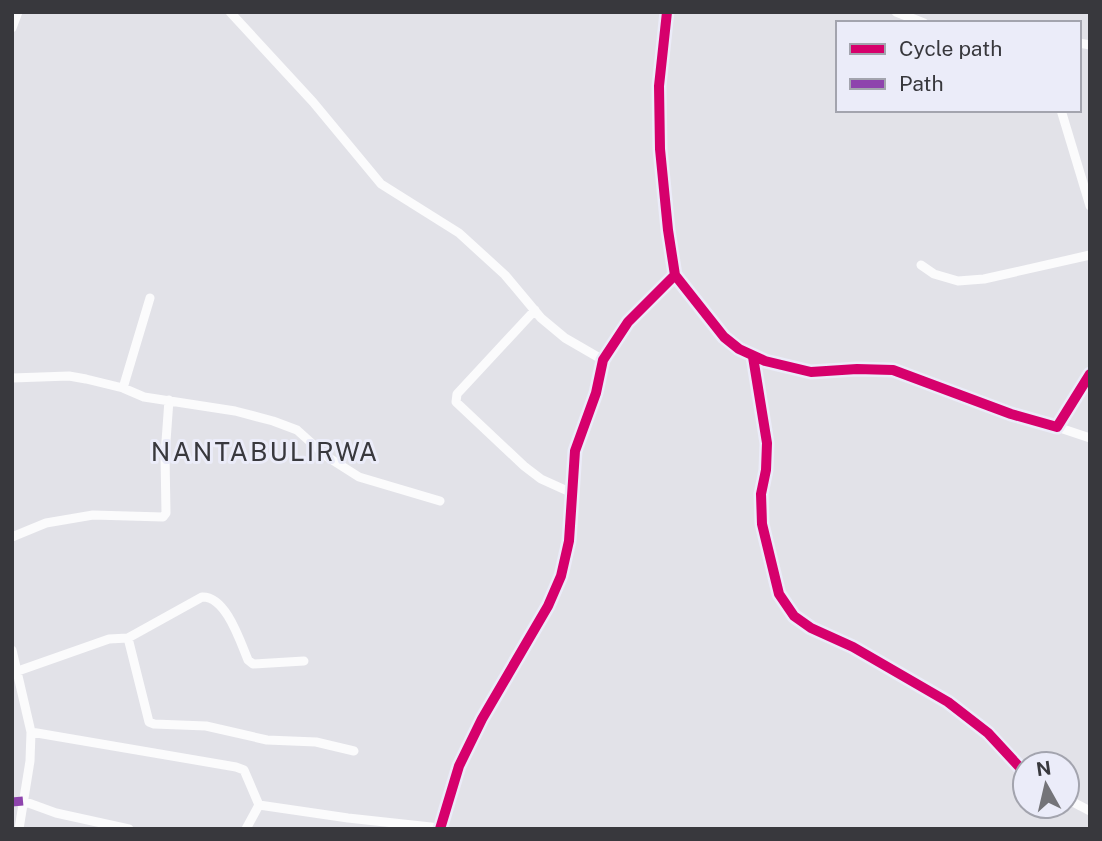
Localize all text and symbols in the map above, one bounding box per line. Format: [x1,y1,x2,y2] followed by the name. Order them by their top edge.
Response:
[836,21,1081,112] legend
[899,36,1002,61] text: Cycle path
[899,71,944,96] text: Path
[151,436,379,467] district label: NANTABULIRWA
[1011,750,1081,820] north arrow
[1035,756,1053,780] text: N

